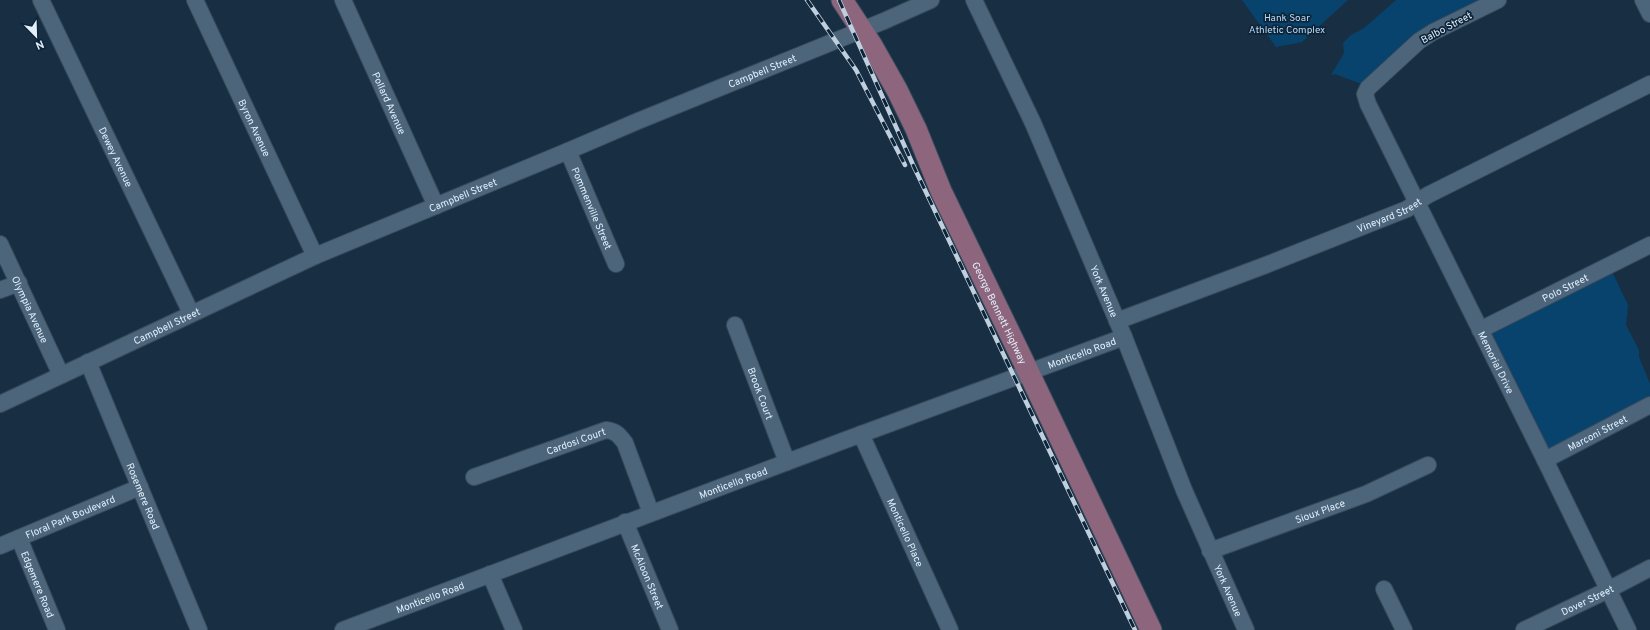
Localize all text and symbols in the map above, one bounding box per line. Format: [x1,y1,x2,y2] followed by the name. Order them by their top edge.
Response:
[1419,9,1475,47] street label: Balbo Street
[1249,12,1325,37] park label: Hank Soar Athletic Complex
[16,16,56,56] north arrow
[33,36,46,52] text: N
[727,52,799,92] street label: Campbell Street
[368,70,408,137] street label: Pollard Avenue
[234,98,273,159] street label: Byron Avenue
[95,125,135,190] street label: Dewey Avenue
[568,165,614,252] street label: Pommenville Street
[427,176,499,216] street label: Campbell Street
[1355,196,1425,236] street label: Vineyard Street
[968,260,1029,367] street label: George Bennett Highway
[1086,263,1120,320] street label: York Avenue
[1540,272,1591,306] street label: Polo Street
[8,274,50,346] street label: Olympia Avenue
[132,306,203,348] street label: Campbell Street
[1474,330,1516,396] street label: Memorial Drive
[1046,335,1118,373] street label: Monticello Road
[744,366,775,422] street label: Brook Court
[1566,413,1630,455] street label: Marconi Street
[545,426,608,459] street label: Cardosi Court
[123,461,162,532] street label: Rosemere Road
[698,465,770,503] street label: Monticello Road
[24,493,117,543] street label: Floral Park Boulevard
[883,497,925,569] street label: Monticello Place
[1294,497,1347,527] street label: Sioux Place
[627,543,666,612] street label: McAloon Street
[17,549,56,620] street label: Edgemere Road
[1210,563,1244,619] street label: York Avenue
[395,580,467,617] street label: Monticello Road
[1559,583,1617,619] street label: Dover Street

